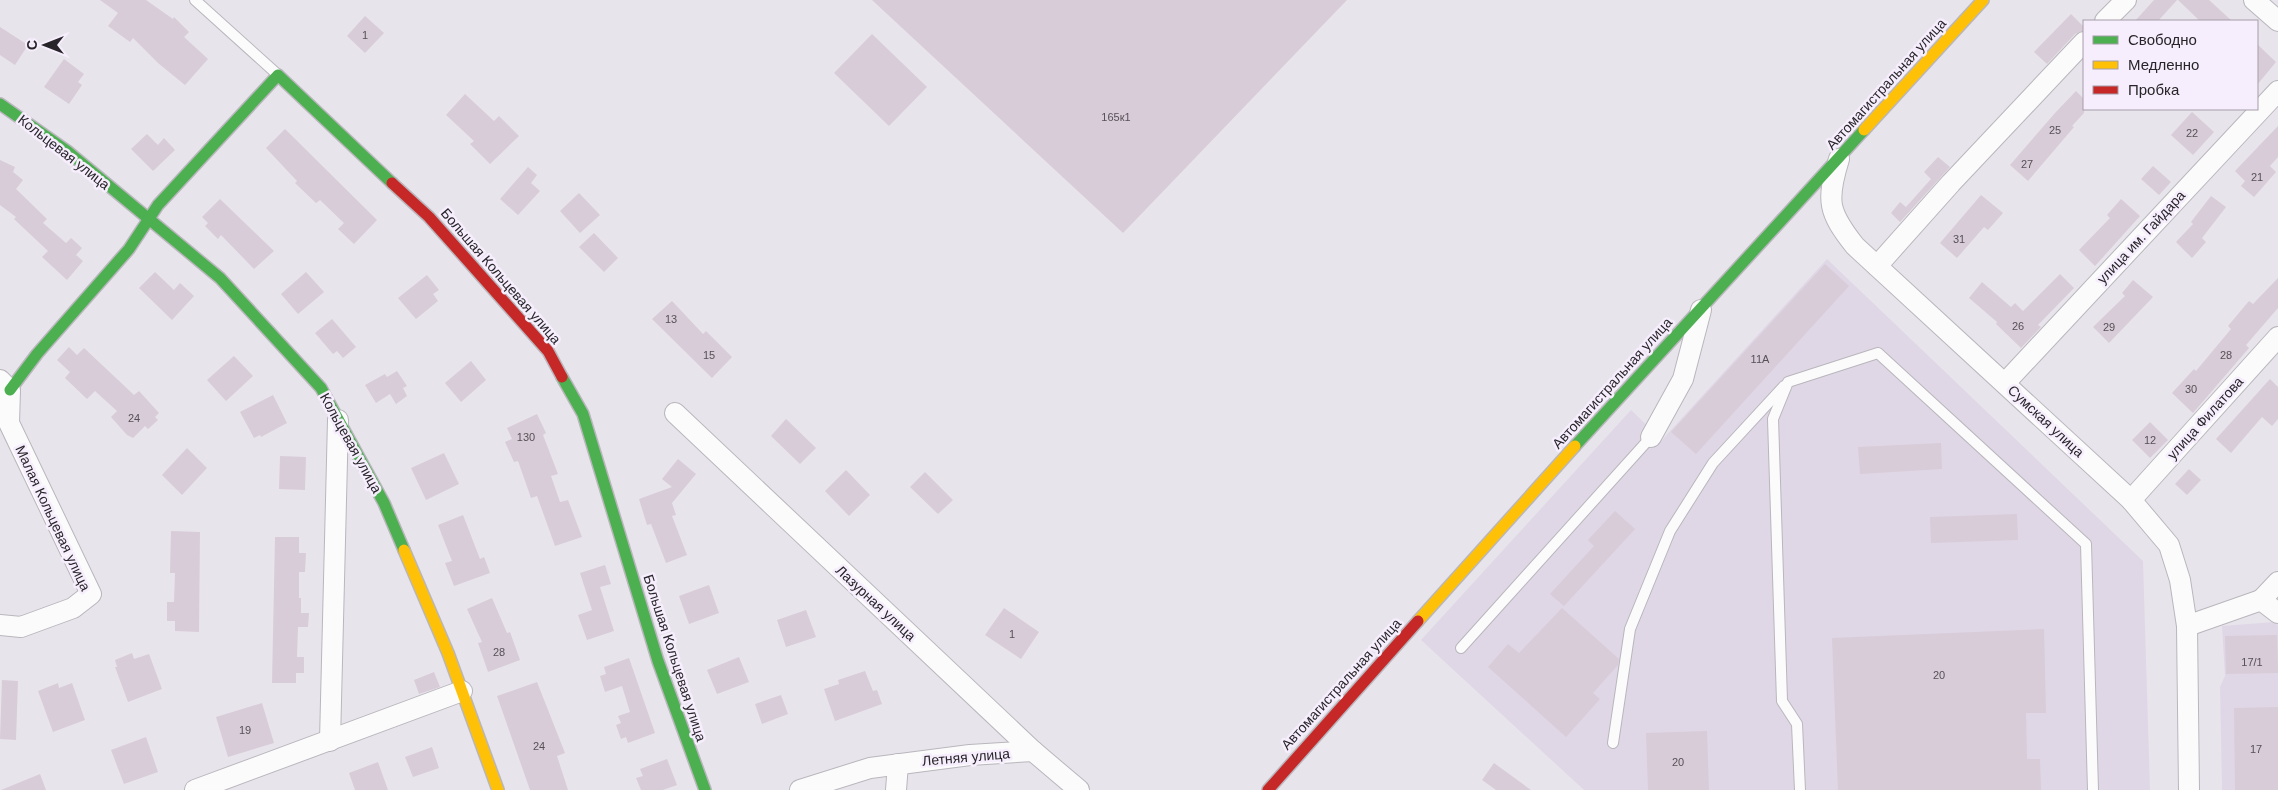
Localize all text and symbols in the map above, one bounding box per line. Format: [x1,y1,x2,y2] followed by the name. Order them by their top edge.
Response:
[1823,15,1949,153] street label: Автомагистральная улица
[20,20,70,70] north arrow
[2083,20,2258,110] legend
[362,29,368,41] house number: 1
[2128,31,2197,48] text: Свободно
[24,40,40,50] text: С
[2128,56,2199,73] text: Медленно
[2128,81,2180,98] text: Пробка
[15,111,113,193] street label: Кольцевая улица
[1101,111,1131,123] house number: 165к1
[2049,124,2061,136] house number: 25
[2186,127,2198,139] house number: 22
[2021,158,2033,170] house number: 27
[2251,171,2263,183] house number: 21
[2094,187,2188,287] street label: улица им. Гайдара
[438,205,564,347] street label: Большая Кольцевая улица
[1953,233,1965,245] house number: 31
[665,313,677,325] house number: 13
[1549,314,1675,452] street label: Автомагистральная улица
[2012,320,2024,332] house number: 26
[2103,321,2115,333] house number: 29
[703,349,715,361] house number: 15
[2220,349,2232,361] house number: 28
[1751,353,1770,365] house number: 11А
[2164,373,2246,463] street label: улица Филатова
[2005,382,2087,460] street label: Сумская улица
[2185,383,2197,395] house number: 30
[317,390,385,496] street label: Кольцевая улица
[128,412,140,424] house number: 24
[517,431,535,443] house number: 130
[2144,434,2156,446] house number: 12
[12,443,94,594] street label: Малая Кольцевая улица
[833,562,919,644] street label: Лазурная улица
[640,573,710,744] street label: Большая Кольцевая улица
[1278,615,1404,753] street label: Автомагистральная улица
[1009,628,1015,640] house number: 1
[493,646,505,658] house number: 28
[2241,656,2263,668] house number: 17/1
[1933,669,1945,681] house number: 20
[239,724,251,736] house number: 19
[533,740,545,752] house number: 24
[2250,743,2262,755] house number: 17
[921,745,1011,769] street label: Летняя улица
[1672,756,1684,768] house number: 20

